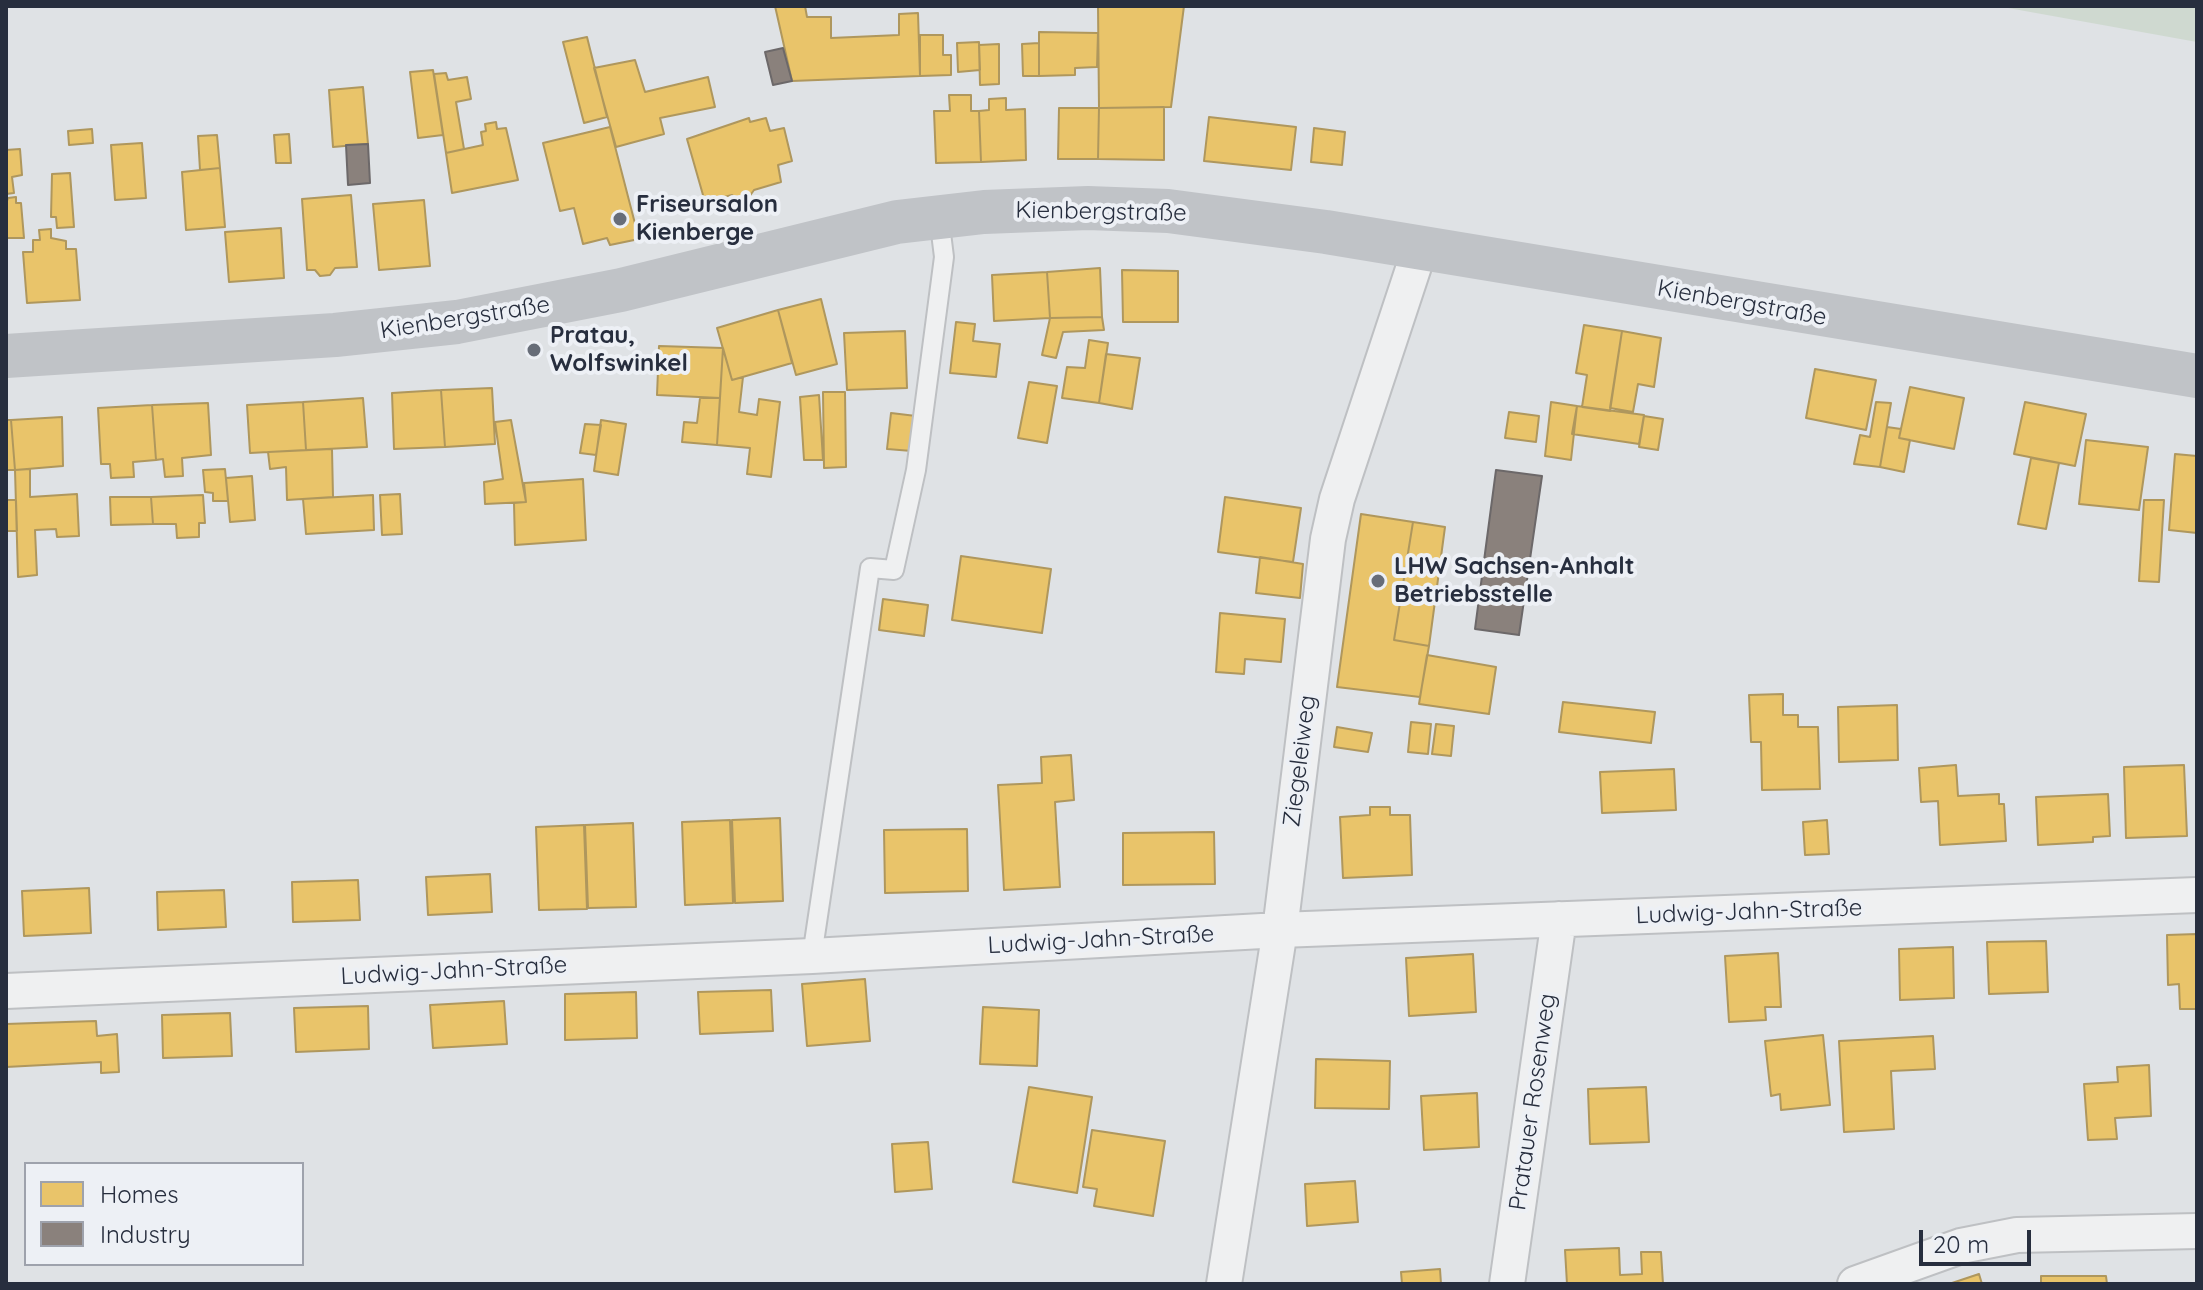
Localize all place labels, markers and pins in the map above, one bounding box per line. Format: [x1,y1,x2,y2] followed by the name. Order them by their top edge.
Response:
[636,191,778,247] place label: Friseursalon Kienberge
[611,210,629,228] marker: Friseursalon Kienberge
[550,322,688,378] place label: Pratau, Wolfswinkel
[525,341,543,359] marker: Pratau, Wolfswinkel
[1394,553,1635,609] place label: LHW Sachsen-Anhalt Betriebsstelle
[1369,572,1387,590] marker: LHW Sachsen-Anhalt Betriebsstelle

